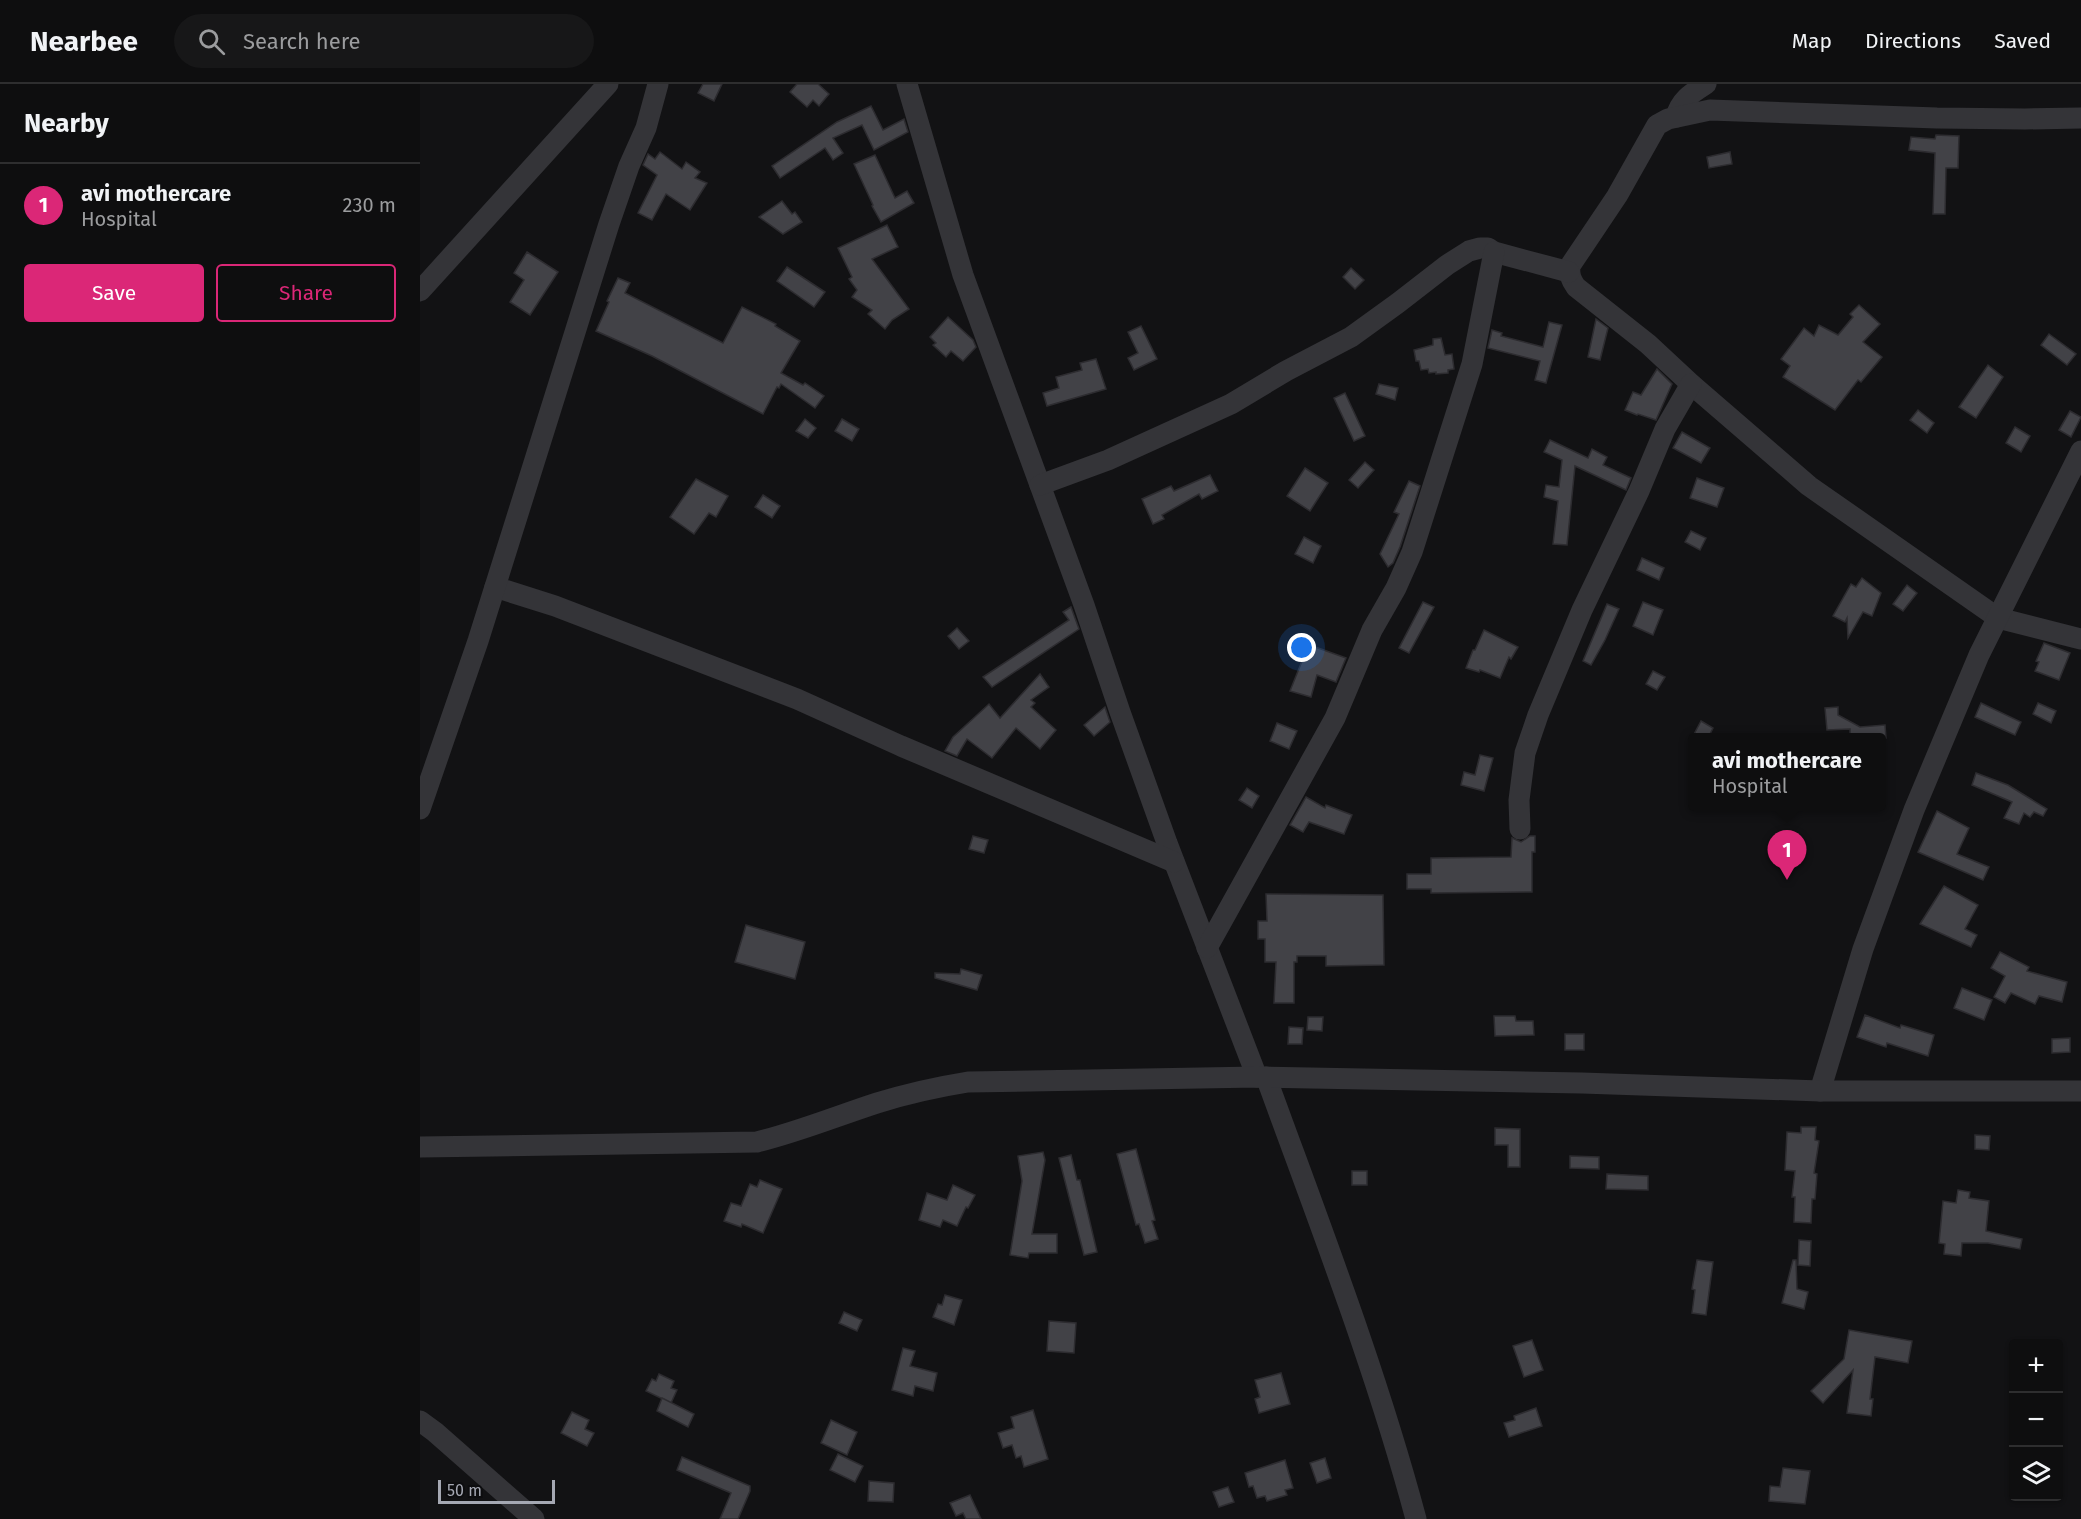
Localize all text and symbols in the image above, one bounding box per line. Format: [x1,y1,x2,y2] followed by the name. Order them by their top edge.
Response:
[174,14,594,68] search box
[30,25,138,58] text: Nearbee
[195,25,228,58] icon: search
[243,28,360,55] text: Search here
[1792,28,1832,54] text: Map
[1865,28,1961,54] text: Directions
[1994,28,2051,54] text: Saved
[24,108,109,139] text: Nearby
[81,180,231,207] text: avi mothercare
[39,193,48,217] text: 1
[343,193,396,217] text: 230 m
[81,207,157,231] text: Hospital
[24,264,204,322] button: Save
[216,264,396,322] button: Share
[1287,633,1316,662] your location
[1688,733,1886,811] popup
[1712,747,1862,774] text: avi mothercare
[1712,774,1788,798] text: Hospital
[1768,830,1806,880] pin: 1
[2009,1339,2063,1501] map controls
[2009,1339,2063,1393] button: +
[2009,1393,2063,1447] button: −
[2009,1447,2063,1501] button: layers
[438,1477,555,1504] scale bar
[447,1481,482,1500] text: 50 m

